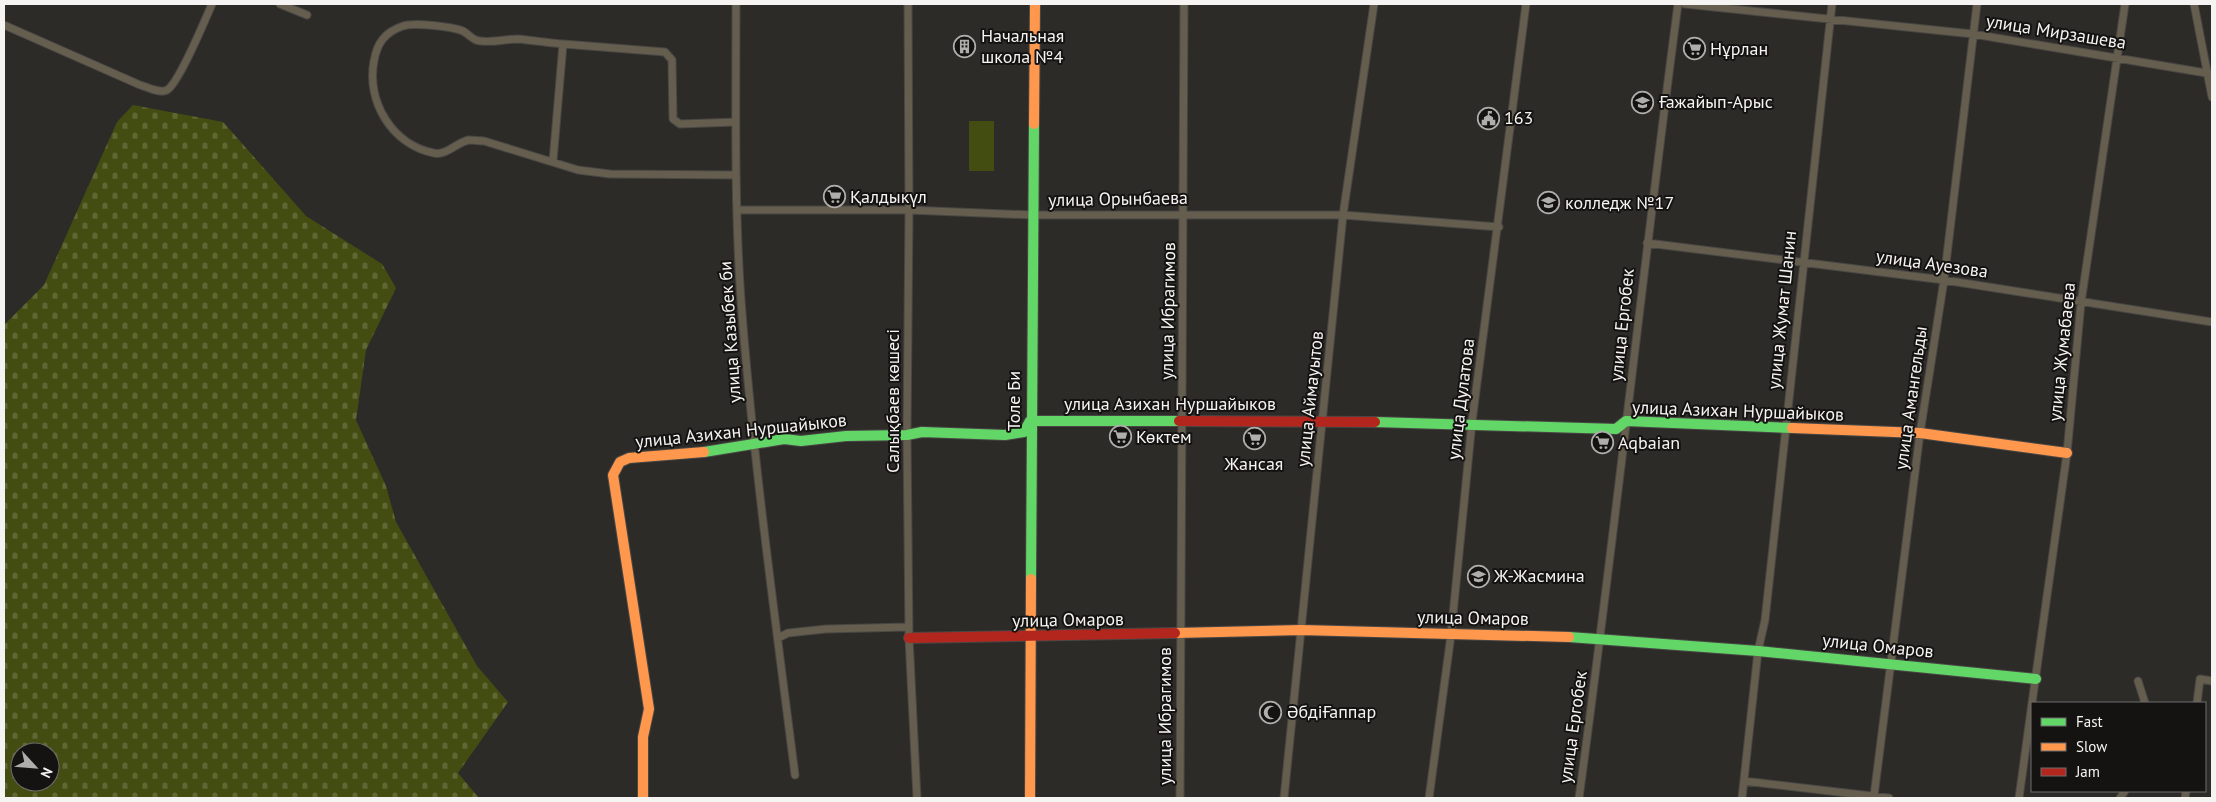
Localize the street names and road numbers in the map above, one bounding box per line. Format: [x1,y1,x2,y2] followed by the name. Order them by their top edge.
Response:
[1984,9,2128,54] street label: улица Мирзашева
[1048,186,1188,211] street label: улица Орынбаева
[1762,229,1801,390] street label: улица Жумат Шанин
[1155,242,1180,380] street label: улица Ибрагимов
[1875,244,1990,283] street label: улица Ауезова
[713,260,746,404] street label: улица Казыбек би
[1604,267,1639,383] street label: улица Ергобек
[2043,281,2080,423] street label: улица Жумабаева
[1889,325,1932,471] street label: улица Амангельды
[881,329,904,473] street label: Салықбаев көшесі
[1291,330,1328,468] street label: улица Аймауытов
[1442,337,1479,461] street label: улица Дулатова
[1002,371,1025,431] street label: Толе Би
[1064,392,1276,415] street label: улица Азихан Нуршайыков
[1632,395,1844,426] street label: улица Азихан Нуршайыков
[634,408,848,453] street label: улица Азихан Нуршайыков
[1417,605,1529,630] street label: улица Омаров
[1012,607,1124,632] street label: улица Омаров
[1821,628,1935,663] street label: улица Омаров
[1153,647,1176,785] street label: улица Ибрагимов
[1553,669,1592,785] street label: улица Ергобек

